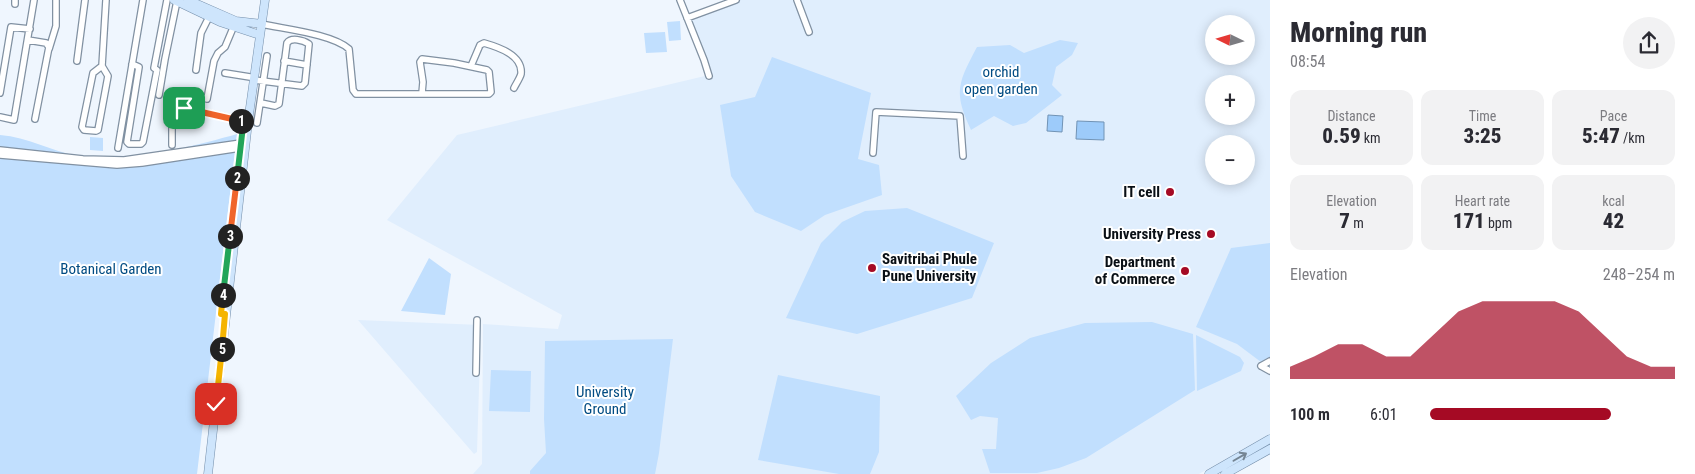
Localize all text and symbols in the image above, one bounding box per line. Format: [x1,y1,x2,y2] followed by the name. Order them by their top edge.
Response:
[1205,15,1255,65] north arrow
[1205,15,1255,185] map controls
[1290,16,1427,49] text: Morning run
[1623,17,1675,69] button: share
[1290,52,1325,71] text: 08:54
[964,63,1038,98] park label: orchid open garden
[1205,75,1255,125] button: +
[163,87,205,129] pin
[170,94,198,122] icon: arrive
[228,108,254,134] pin: 1
[1327,108,1376,124] text: Distance
[1469,108,1496,124] text: Time
[1600,108,1627,124] text: Pace
[238,113,245,129] text: 1
[1322,124,1361,148] text: 0.59
[1464,124,1501,148] text: 3:25
[1582,124,1620,148] text: 5:47
[1361,130,1381,146] text: km
[1620,130,1645,146] text: /km
[1205,135,1255,185] button: −
[224,166,250,190] pin: 2
[234,170,241,186] text: 2
[1123,183,1160,201] place label: IT cell
[1164,186,1176,198] marker: IT cell
[1326,193,1377,209] text: Elevation
[1455,193,1510,209] text: Heart rate
[1602,193,1625,209] text: kcal
[1339,209,1350,233] text: 7
[1453,209,1485,233] text: 171
[1603,209,1624,233] text: 42
[1350,215,1364,231] text: m
[1485,215,1512,231] text: bpm
[218,224,242,248] pin: 3
[1103,225,1201,243] place label: University Press
[227,228,234,244] text: 3
[1205,228,1217,240] marker: University Press
[882,250,977,285] place label: Savitribai Phule Pune University
[1095,253,1175,288] place label: Department of Commerce
[60,260,162,278] park label: Botanical Garden
[866,262,878,274] marker: Savitribai Phule Pune University
[1179,265,1191,277] marker: Department of Commerce
[1290,265,1348,284] text: Elevation
[1603,265,1675,284] text: 248–254 m
[210,282,236,308] pin: 4
[220,287,227,303] text: 4
[210,336,234,362] pin: 5
[219,341,226,357] text: 5
[195,383,237,425] pin
[576,383,634,418] park label: University Ground
[202,390,230,418] icon: check
[1290,405,1330,424] text: 100 m
[1370,405,1397,424] text: 6:01
[1232,451,1246,461] one-way arrow

